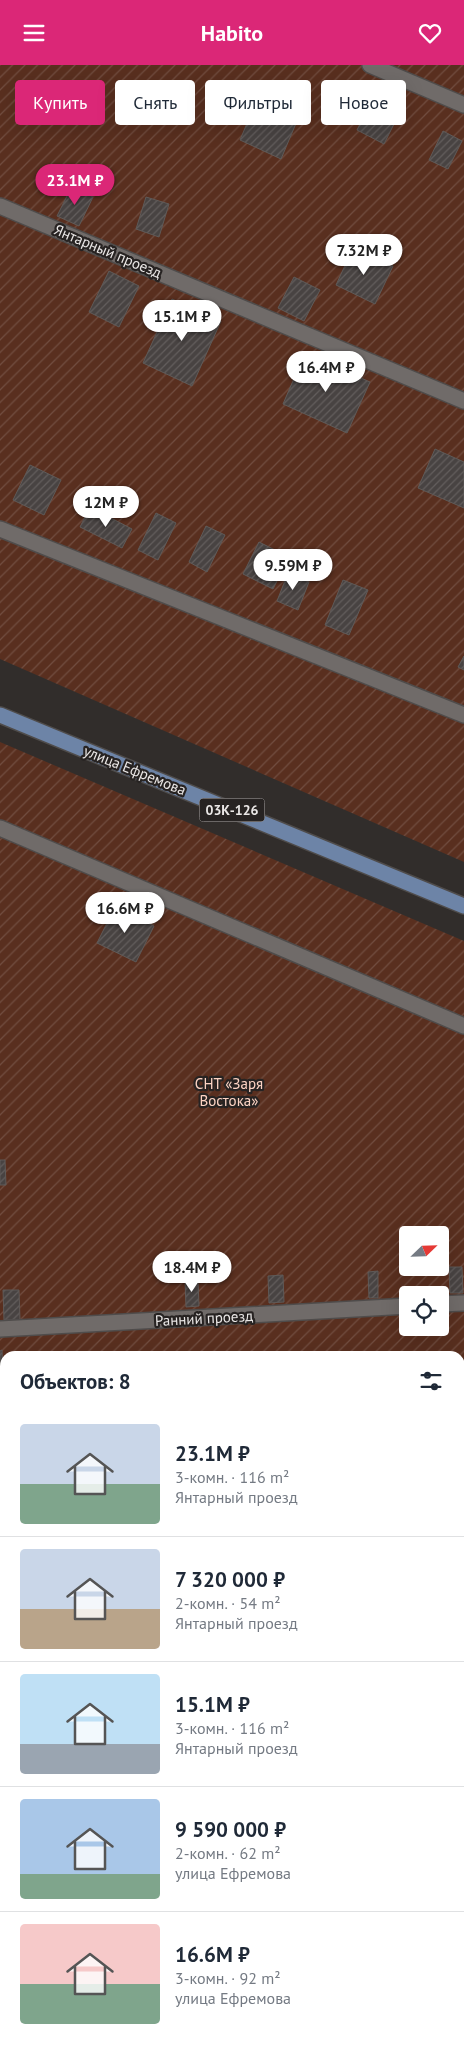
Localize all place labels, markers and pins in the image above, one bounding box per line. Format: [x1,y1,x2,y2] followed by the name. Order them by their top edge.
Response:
[29,163,121,206] pin: 23.1M ₽
[318,233,410,276] pin: 7.32M ₽
[136,299,228,342] pin: 15.1M ₽
[280,351,372,393] pin: 16.4M ₽
[71,485,141,528] pin: 12M ₽
[247,549,339,591] pin: 9.59M ₽
[79,891,171,934] pin: 16.6M ₽
[146,1251,238,1293] pin: 18.4M ₽

